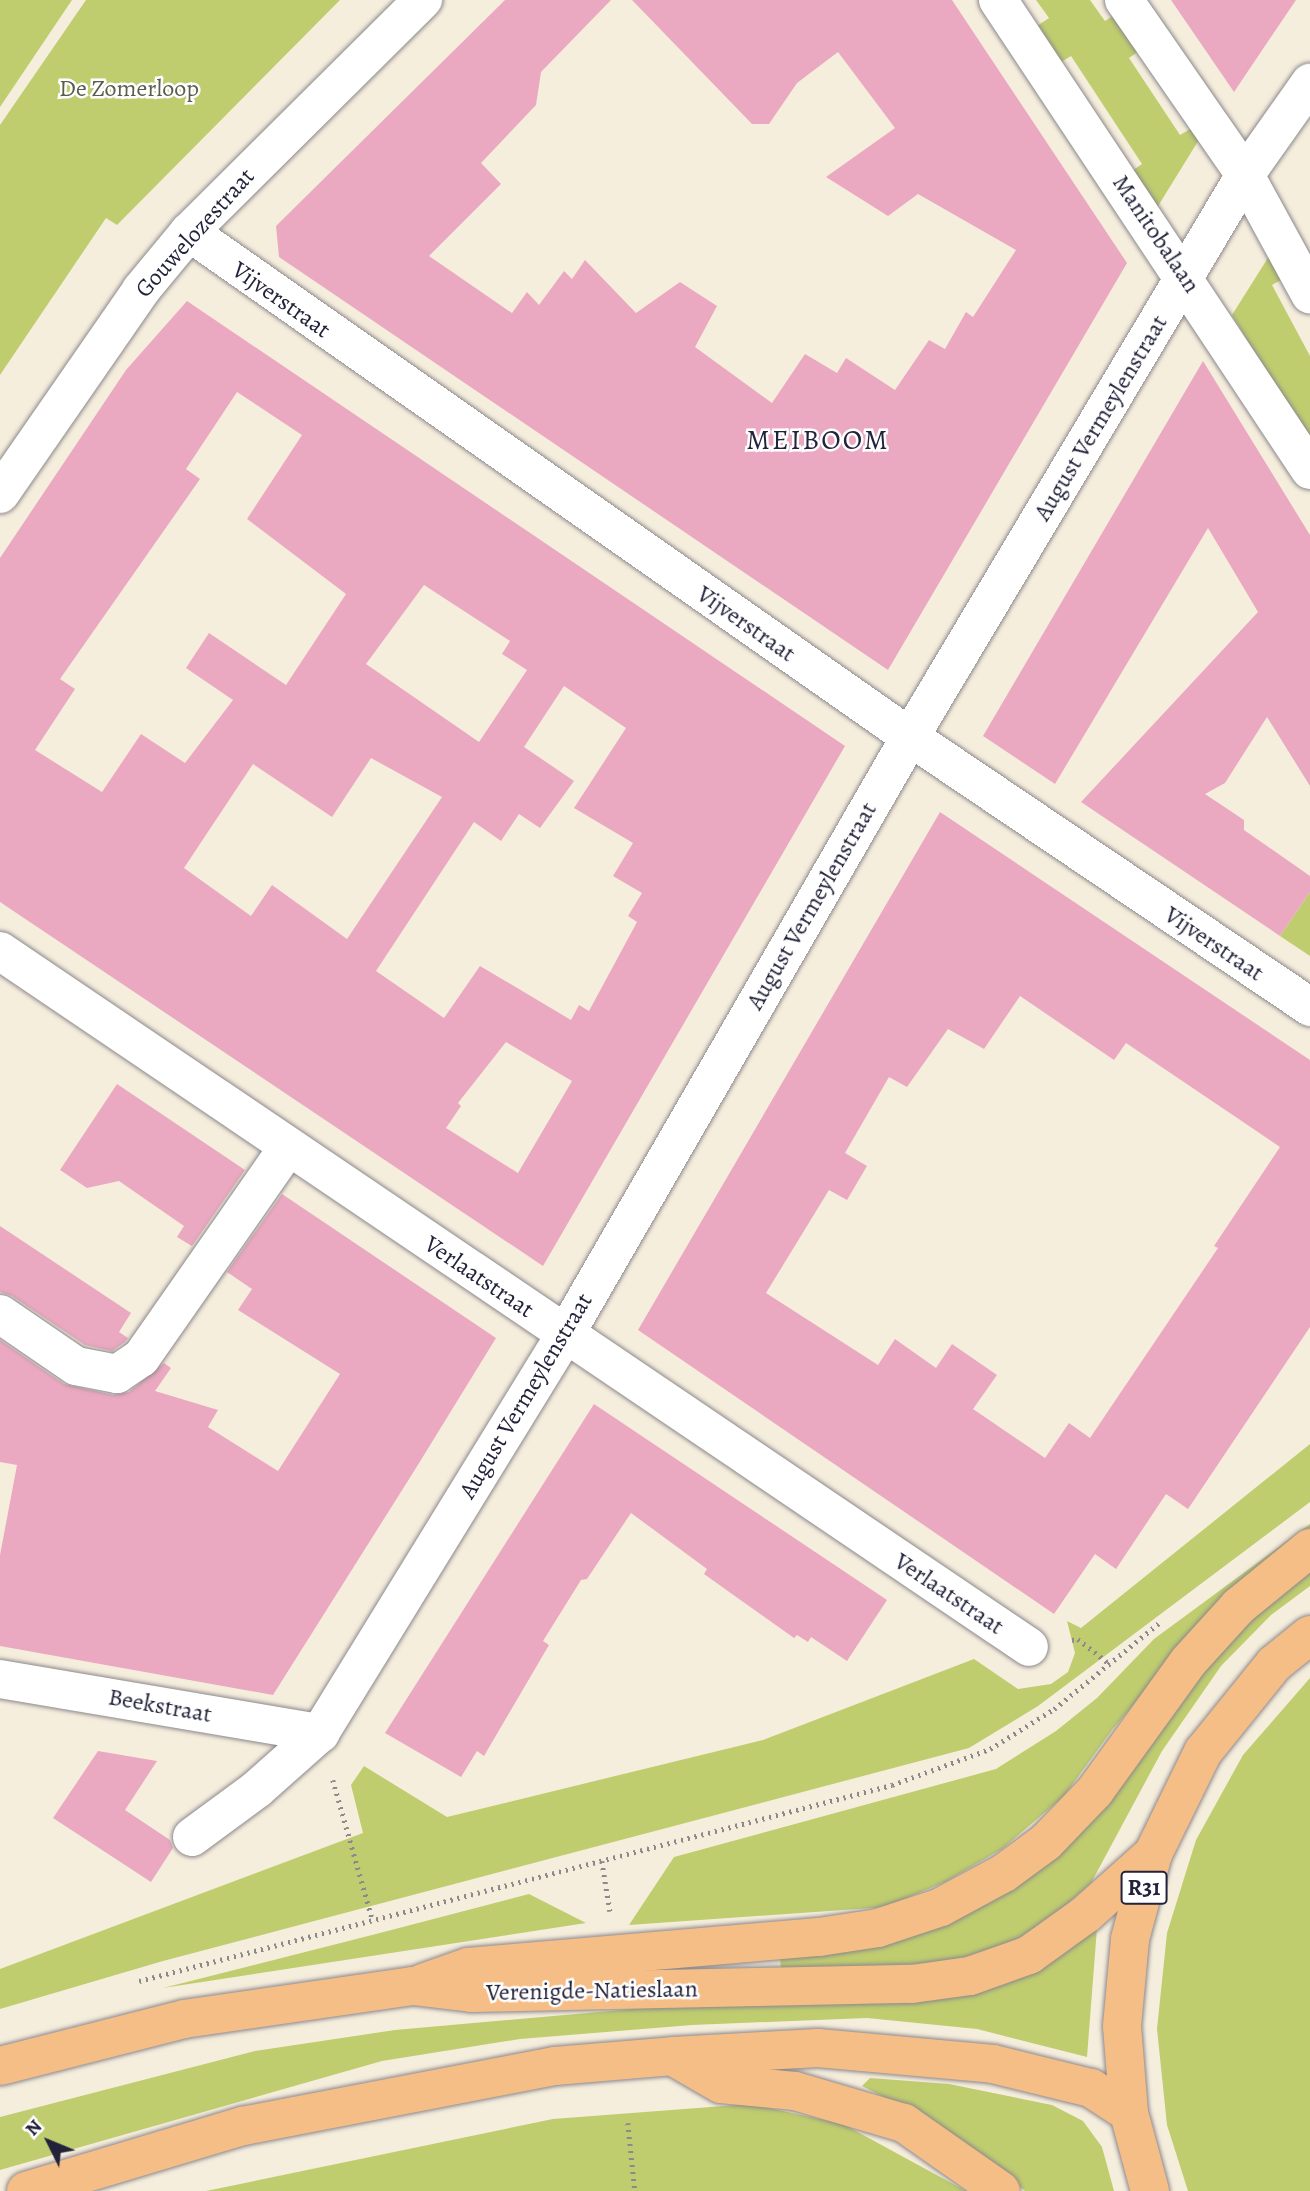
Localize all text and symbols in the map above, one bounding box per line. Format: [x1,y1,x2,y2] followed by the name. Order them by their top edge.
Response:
[59,75,199,103] park label: De Zomerloop
[129,162,261,304] street label: Gouwelozestraat
[1106,170,1206,298] street label: Manitobalaan
[226,256,336,344] street label: Vijverstraat
[1028,310,1174,526] street label: August Vermeylenstraat
[747,423,889,457] district label: MEIBOOM
[691,580,801,668] street label: Vijverstraat
[741,797,883,1015] street label: August Vermeylenstraat
[1159,900,1269,988] street label: Vijverstraat
[419,1230,539,1324] street label: Verlaatstraat
[453,1288,599,1504] street label: August Vermeylenstraat
[889,1547,1009,1641] street label: Verlaatstraat
[106,1683,214,1729] street label: Beekstraat
[1120,1868,1168,1908] road number: R31
[486,1975,698,2007] street label: Verenigde-Natieslaan
[14,2107,84,2177] north arrow
[19,2114,48,2142] text: N

